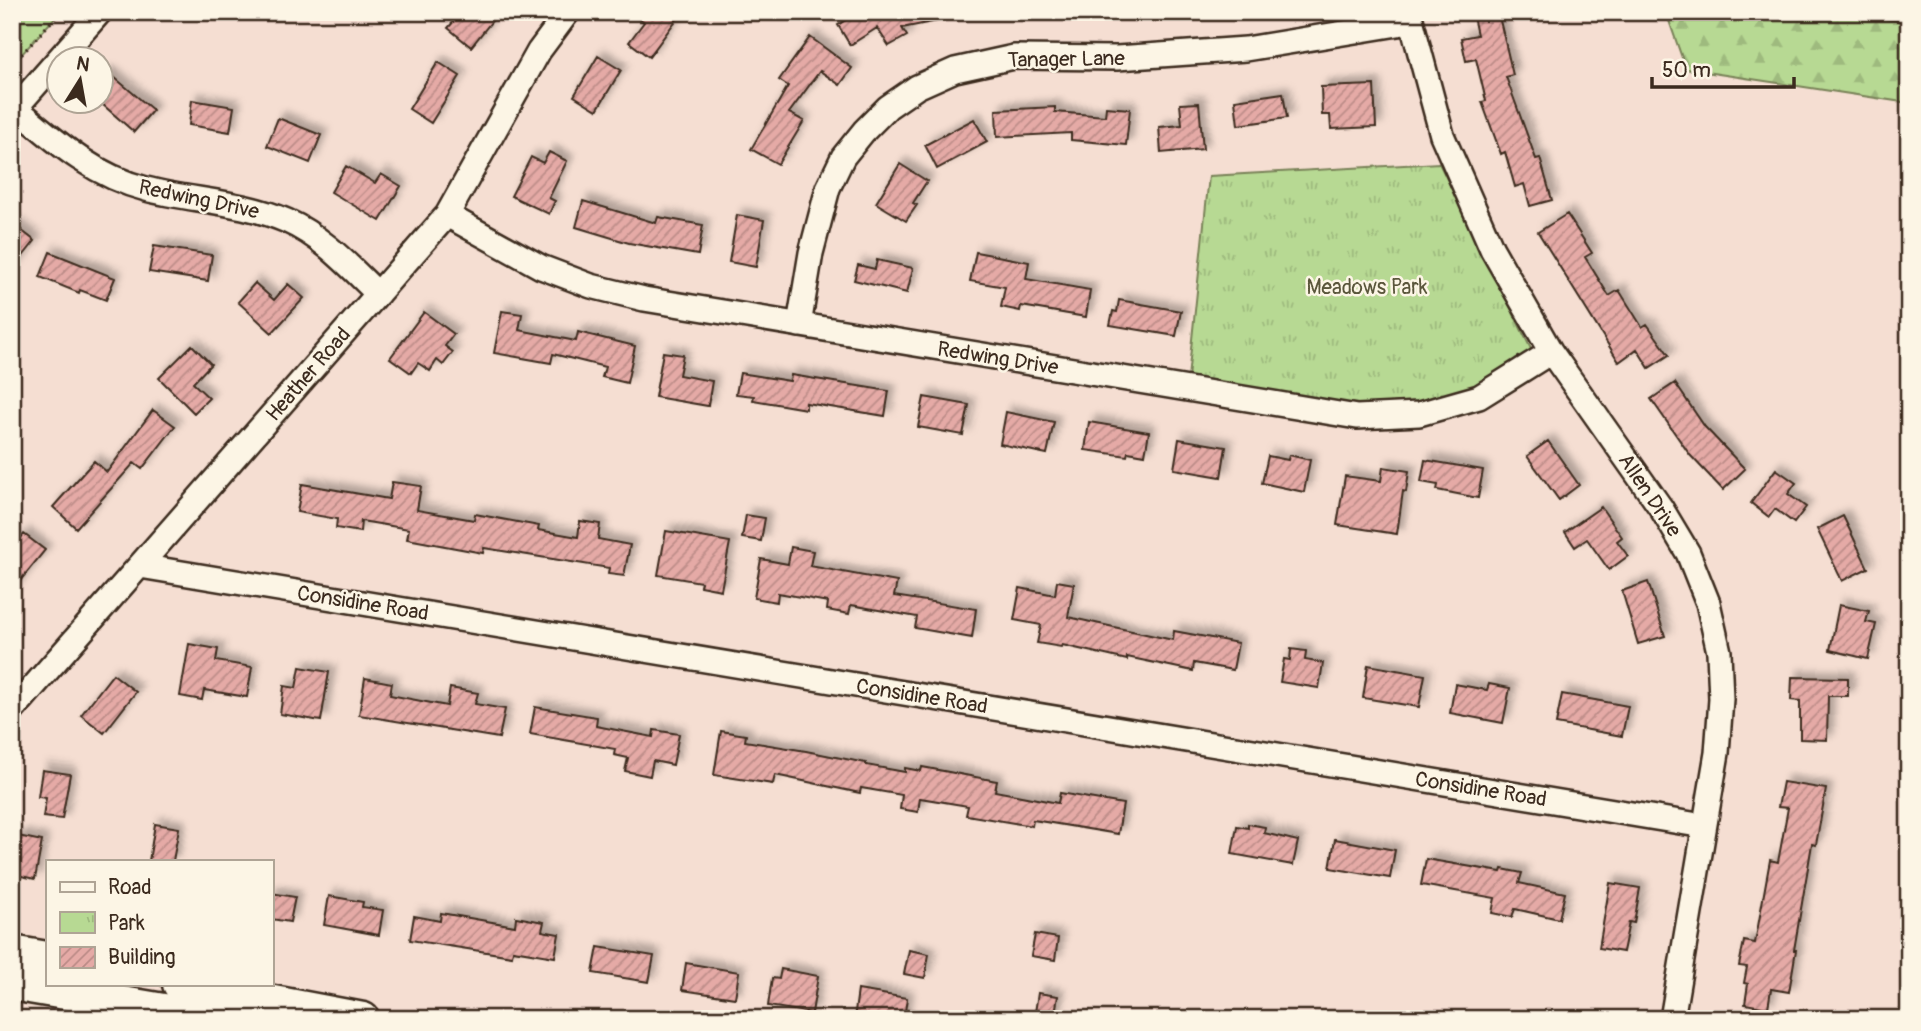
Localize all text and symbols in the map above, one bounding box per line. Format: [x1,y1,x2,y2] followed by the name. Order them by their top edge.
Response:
[1007,45,1126,74] street label: Tanager Lane
[46,46,116,116] north arrow
[1652,46,1793,90] scale bar
[74,51,92,77] text: N
[1662,57,1711,84] text: 50 m
[136,174,262,226] street label: Redwing Drive
[1306,274,1428,301] park label: Meadows Park
[260,322,357,427] street label: Heather Road
[935,336,1061,381] street label: Redwing Drive
[1612,448,1688,543] street label: Allen Drive
[295,580,431,627] street label: Considine Road
[854,673,990,720] street label: Considine Road
[1413,766,1549,813] street label: Considine Road
[46,860,273,986] legend
[108,874,152,901] text: Road
[108,910,145,937] text: Park
[108,944,175,971] text: Building

